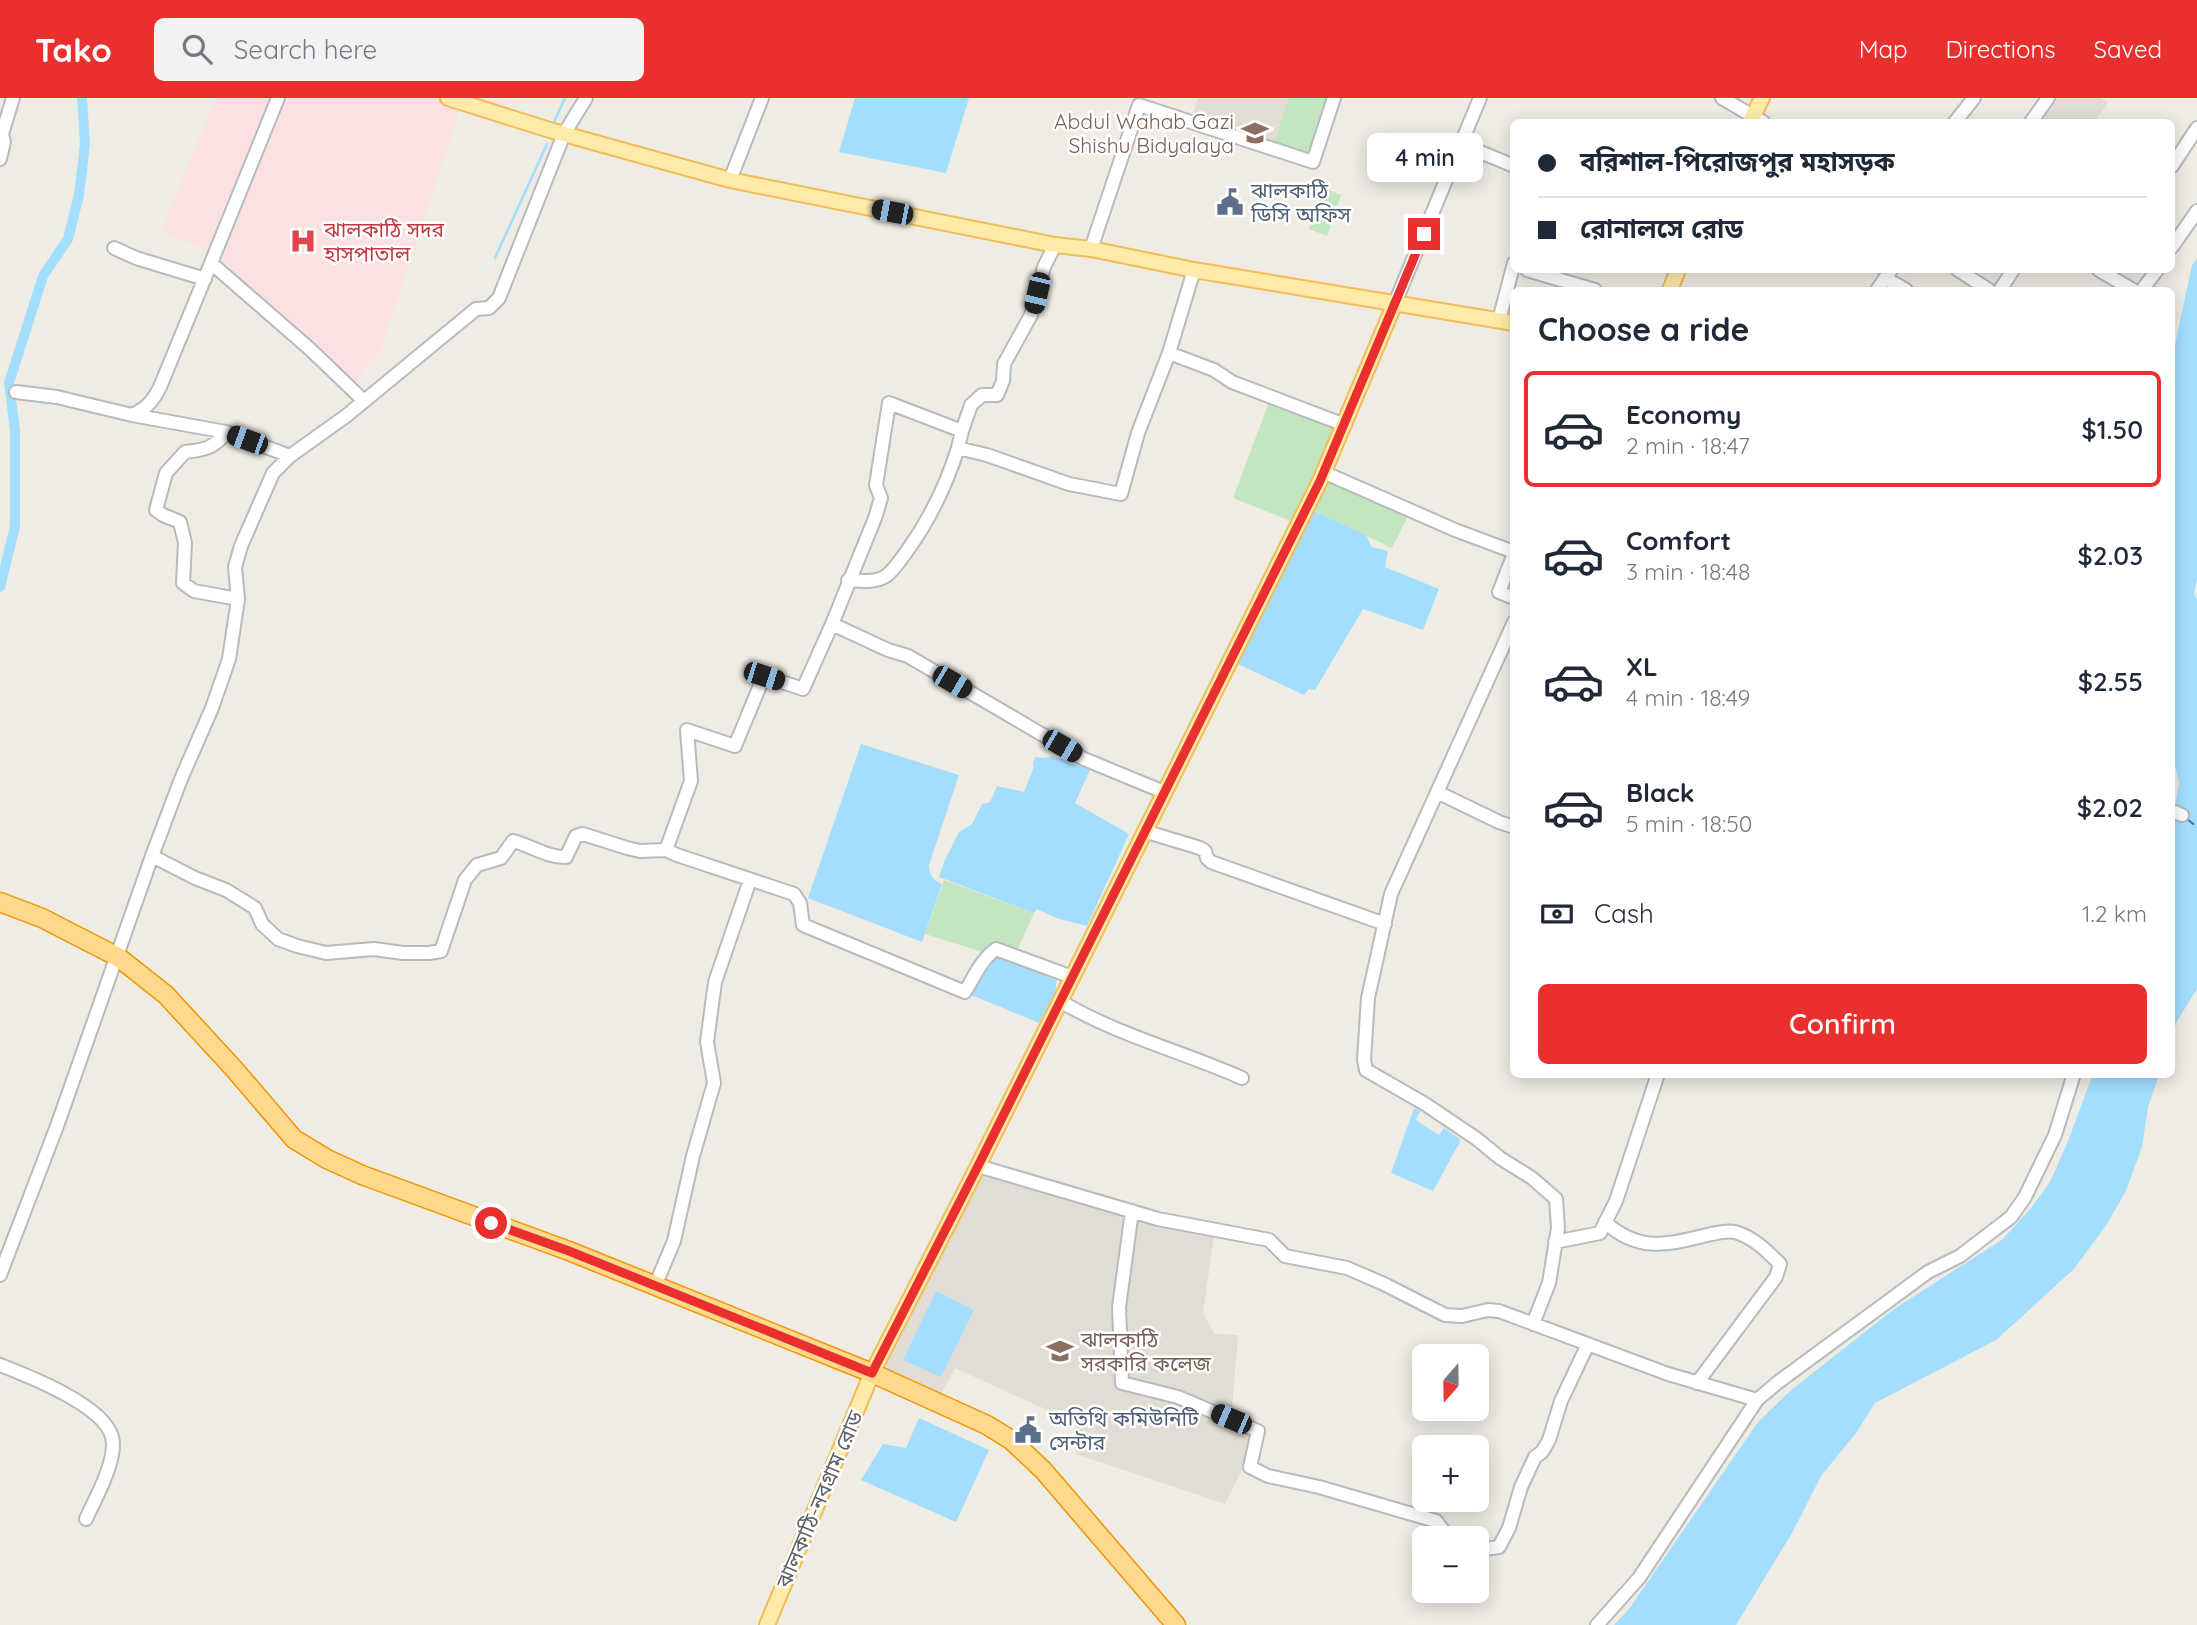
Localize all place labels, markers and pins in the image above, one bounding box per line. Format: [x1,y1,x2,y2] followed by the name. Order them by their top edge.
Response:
[1054,108,1234,158] place label: Abdul Wahab Gazi Shishu Bidyalaya
[1240,118,1270,148] school or university icon: Abdul Wahab Gazi Shishu Bidyalaya
[1250,177,1352,227] place label: ঝালকাঠি ডিসি অফিস
[1215,187,1245,217] public building icon: ঝালকাঠি ডিসি অফিস
[323,216,445,266] place label: ঝালকাঠি সদর হাসপাতাল
[288,226,318,256] hospital icon: ঝালকাঠি সদর হাসপাতাল
[1080,1326,1212,1376] place label: ঝালকাঠি সরকারি কলেজ
[1045,1336,1075,1366] school or university icon: ঝালকাঠি সরকারি কলেজ
[1048,1405,1199,1455] place label: অতিথি কমিউনিটি সেন্টার
[1013,1415,1043,1445] public building icon: অতিথি কমিউনিটি সেন্টার

